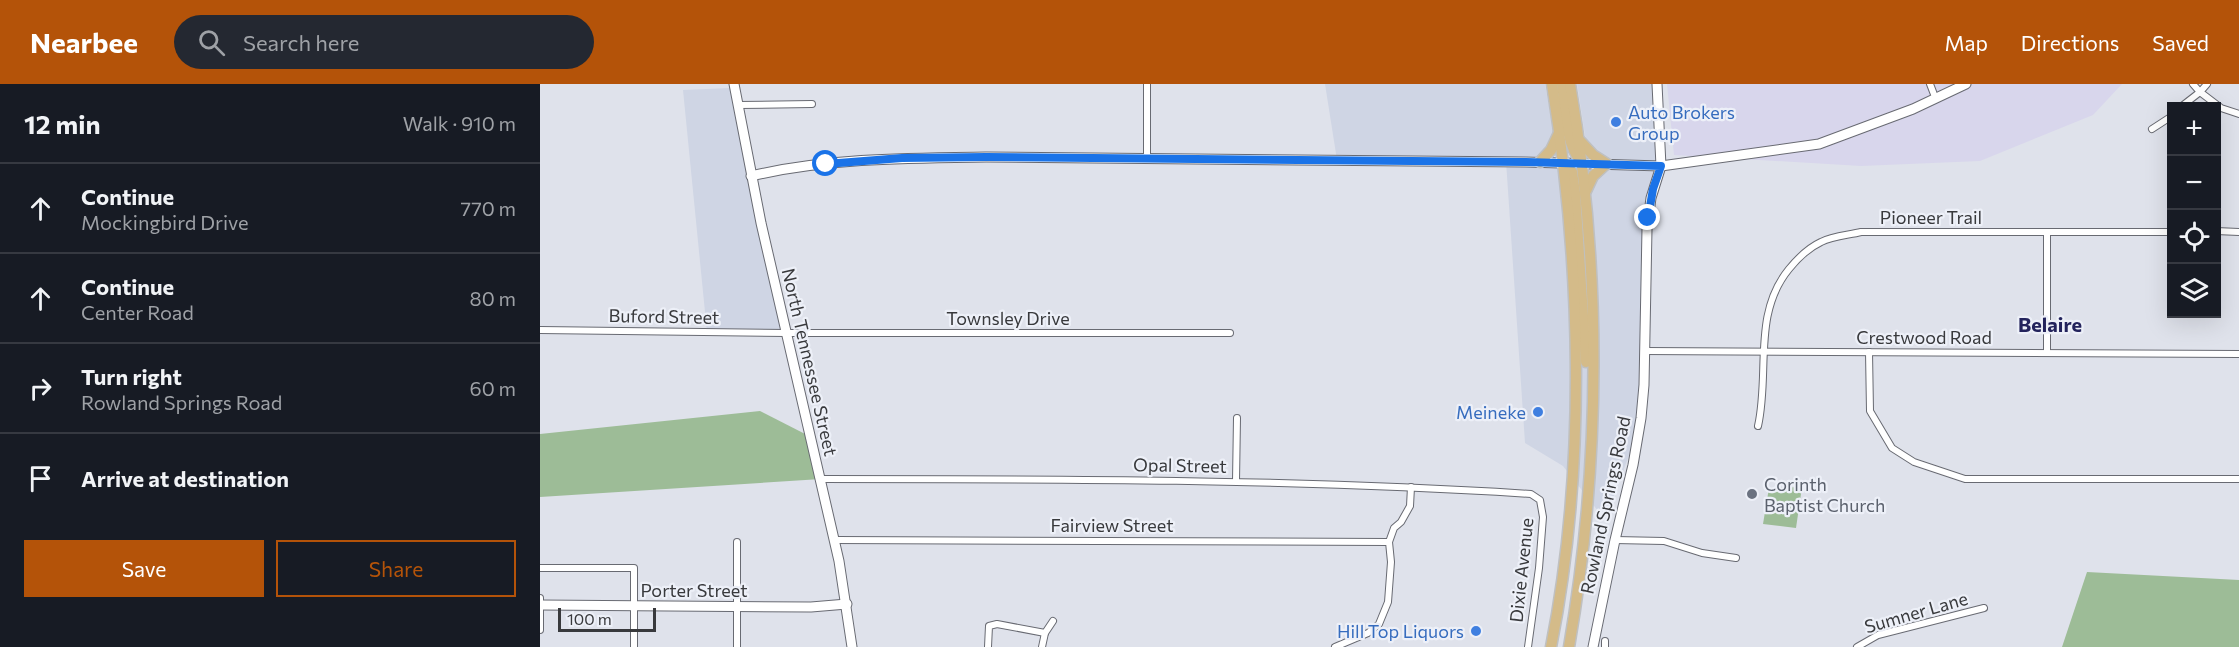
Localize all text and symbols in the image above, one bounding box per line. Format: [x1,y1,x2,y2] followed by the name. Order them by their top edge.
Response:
[174,15,594,69] search box
[30,25,138,59] text: Nearbee
[195,26,228,59] icon: search
[243,29,359,56] text: Search here
[1945,30,1988,55] text: Map
[2021,30,2119,55] text: Directions
[2152,30,2209,55] text: Saved
[1628,101,1735,144] place label: Auto Brokers Group
[2167,102,2221,318] map controls
[2167,102,2221,156] button: +
[24,108,101,139] text: 12 min
[403,111,516,135] text: Walk · 910 m
[1609,115,1623,129] marker: Auto Brokers Group
[812,150,838,176] route start
[2167,156,2221,210] button: −
[81,183,174,210] text: Continue
[24,192,57,225] icon: ahead
[461,196,516,220] text: 770 m
[1634,204,1660,230] route end
[1880,206,1982,228] street label: Pioneer Trail
[81,210,249,234] text: Mockingbird Drive
[2167,210,2221,264] button: locate
[2167,264,2221,318] button: layers
[778,266,842,458] street label: North Tennessee Street
[81,273,174,300] text: Continue
[24,282,57,315] icon: ahead
[470,286,516,310] text: 80 m
[81,300,194,324] text: Center Road
[608,304,720,328] street label: Buford Street
[946,307,1070,329] street label: Townsley Drive
[2018,312,2082,336] district label: Belaire
[1856,326,1992,348] street label: Crestwood Road
[81,363,182,390] text: Turn right
[24,372,57,405] icon: right
[470,376,516,400] text: 60 m
[81,390,282,414] text: Rowland Springs Road
[1456,401,1526,423] place label: Meineke
[1531,405,1545,419] marker: Meineke
[1575,414,1635,596] street label: Rowland Springs Road
[1133,453,1227,477] street label: Opal Street
[24,462,57,495] icon: arrive
[81,465,289,492] text: Arrive at destination
[1764,473,1885,516] place label: Corinth Baptist Church
[1745,487,1759,501] marker: Corinth Baptist Church
[1050,514,1174,536] street label: Fairview Street
[1505,517,1537,623] street label: Dixie Avenue
[24,540,264,597] button: Save
[276,540,516,597] button: Share
[640,579,748,601] street label: Porter Street
[1862,587,1970,637] street label: Sumner Lane
[558,605,656,632] scale bar
[567,609,612,628] text: 100 m
[1337,620,1464,642] place label: Hill Top Liquors
[1469,624,1483,638] marker: Hill Top Liquors

